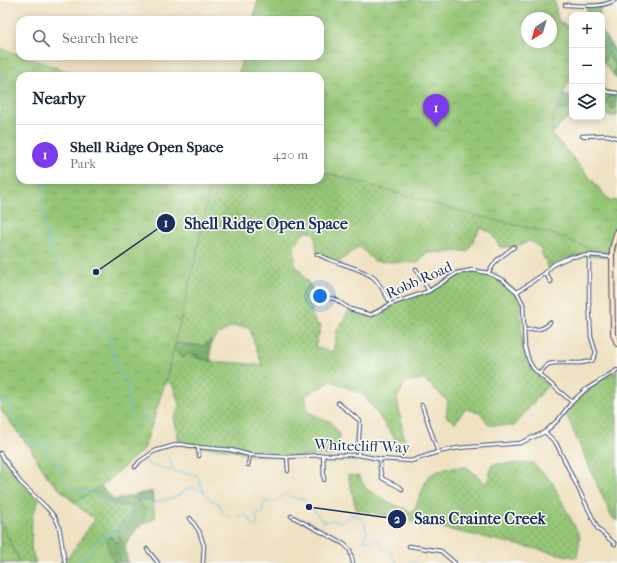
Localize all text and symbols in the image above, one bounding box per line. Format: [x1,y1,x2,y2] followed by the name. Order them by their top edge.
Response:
[521,12,557,48] north arrow
[569,12,605,120] map controls
[569,12,605,48] button: +
[16,16,324,60] search box
[30,27,52,49] icon: search
[62,29,138,47] text: Search here
[569,48,605,84] button: −
[569,84,605,120] button: layers
[32,88,86,108] text: Nearby
[423,94,449,127] pin: 1
[70,138,223,156] text: Shell Ridge Open Space
[43,147,47,162] text: 1
[273,147,308,162] text: 420 m
[70,156,96,171] text: Park
[156,209,356,237] callout: Shell Ridge Open Space
[184,214,348,234] text: Shell Ridge Open Space
[164,216,168,230] text: 1
[383,257,456,303] street label: Robb Road
[310,286,330,306] your location
[313,435,411,457] street label: Whitecliff Way
[387,505,554,533] callout: Sans Crainte Creek
[414,509,547,528] text: Sans Crainte Creek
[394,512,401,526] text: 2

